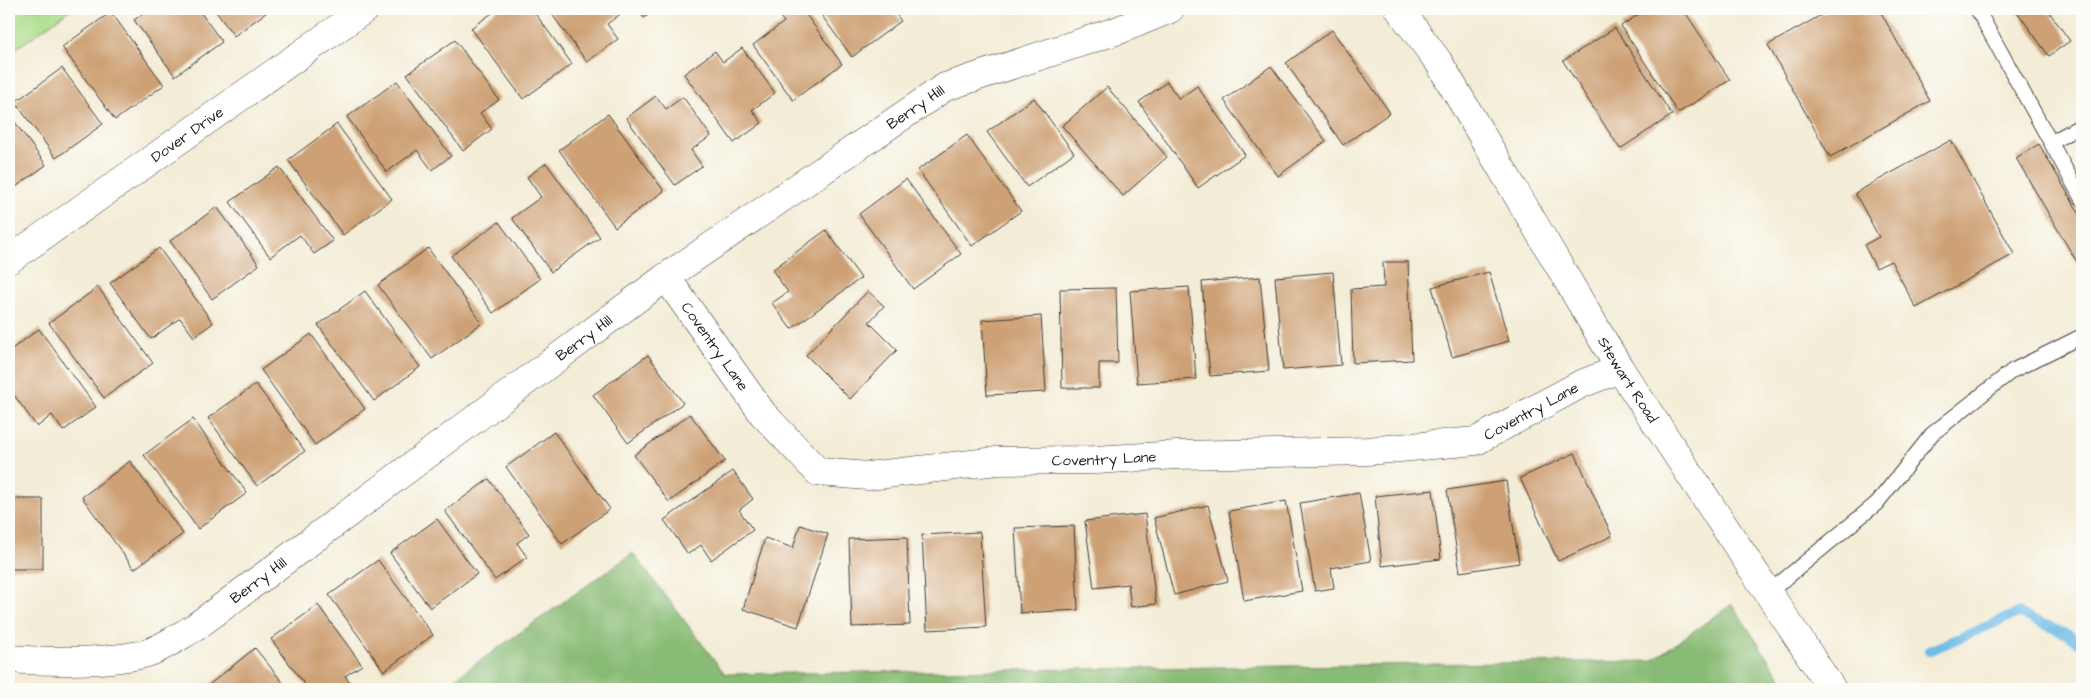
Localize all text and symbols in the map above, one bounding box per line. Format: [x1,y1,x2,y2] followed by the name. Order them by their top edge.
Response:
[882,80,949,134] street label: Berry Hill
[147,101,228,167] street label: Dover Drive
[676,298,754,395] street label: Coventry Lane
[551,310,617,366] street label: Berry Hill
[1593,333,1663,427] street label: Stewart Road
[1480,377,1582,445] street label: Coventry Lane
[1052,446,1157,471] street label: Coventry Lane
[226,552,291,608] street label: Berry Hill

